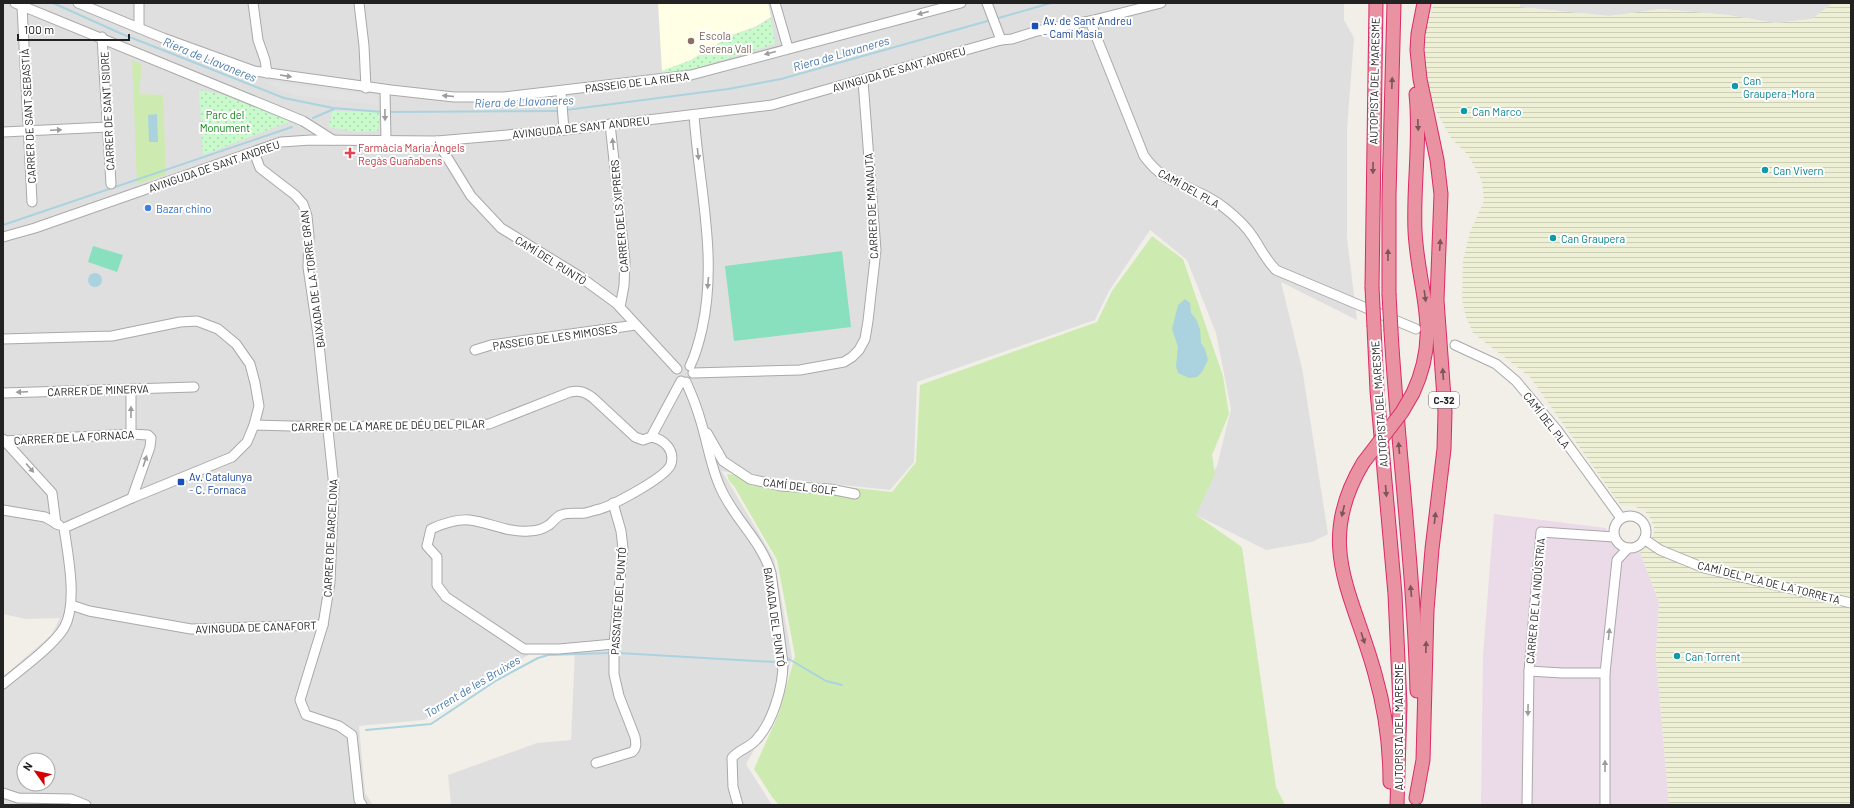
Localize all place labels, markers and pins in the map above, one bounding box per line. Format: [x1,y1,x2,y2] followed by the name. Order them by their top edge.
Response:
[1043,14,1132,40] place label: Av. de Sant Andreu - Camí Masia
[1030,21,1040,31] marker: Av. de Sant Andreu - Camí Masia
[699,29,751,55] place label: Escola Serena Vall
[686,36,696,46] marker: Escola Serena Vall
[1743,74,1815,100] place label: Can Graupera-Mora
[1730,81,1740,91] marker: Can Graupera-Mora
[1472,105,1521,118] place label: Can Marco
[1459,106,1469,116] marker: Can Marco
[358,141,465,167] place label: Farmàcia Maria Àngels Regàs Guañabens
[345,148,355,158] marker: Farmàcia Maria Àngels Regàs Guañabens
[1773,164,1824,177] place label: Can Vivern
[1760,165,1770,175] marker: Can Vivern
[156,202,211,215] place label: Bazar chino
[143,203,153,213] marker: Bazar chino
[1561,232,1625,245] place label: Can Graupera
[1548,233,1558,243] marker: Can Graupera
[189,470,252,496] place label: Av. Catalunya - C. Fornaca
[176,477,186,487] marker: Av. Catalunya - C. Fornaca
[1685,650,1741,663] place label: Can Torrent
[1672,651,1682,661] marker: Can Torrent

